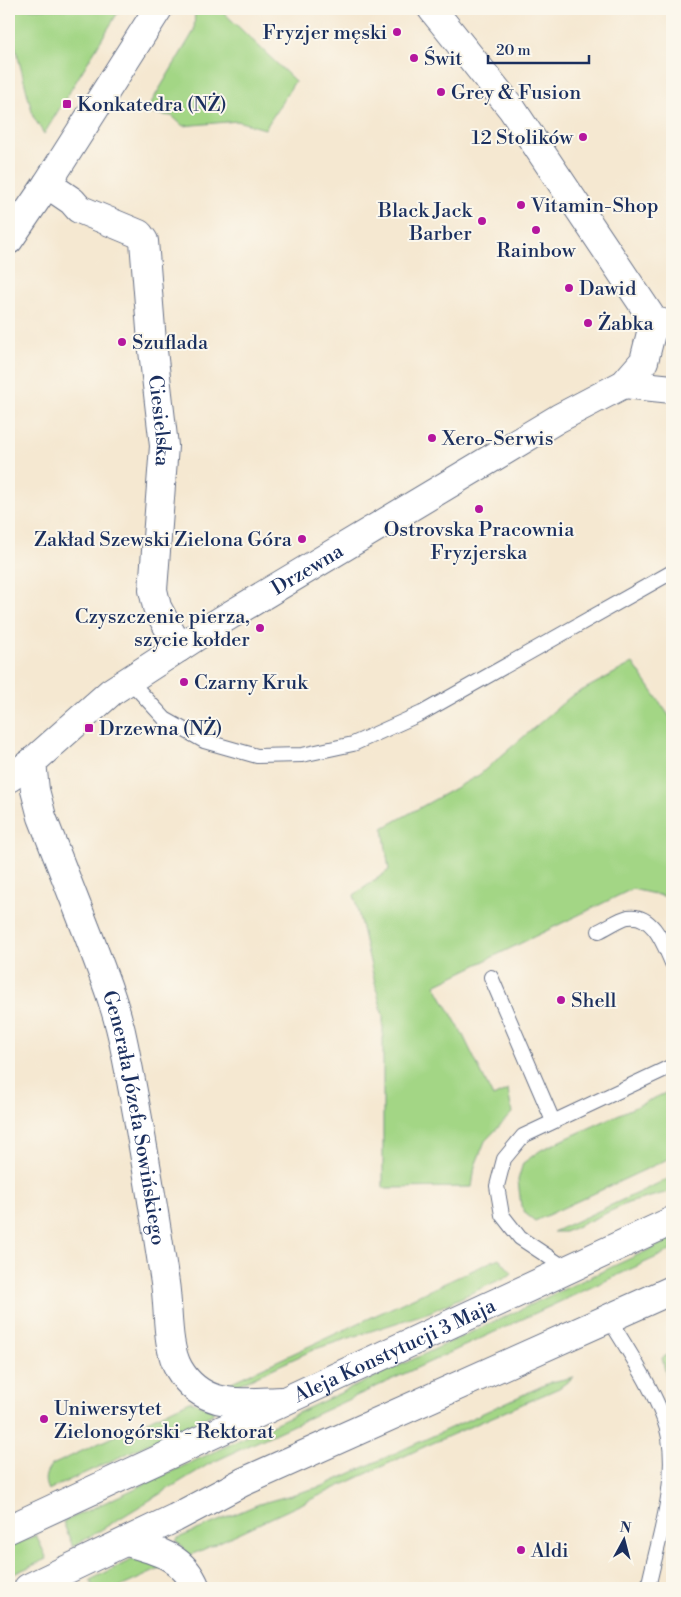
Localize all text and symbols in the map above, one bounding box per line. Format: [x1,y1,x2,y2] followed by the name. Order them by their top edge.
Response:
[263,21,387,46] place label: Fryzjer męski
[391,26,403,38] marker: Fryzjer męski
[488,32,590,64] scale bar
[496,41,531,60] text: 20 m
[424,46,462,72] place label: Świt
[408,52,420,64] marker: Świt
[451,81,581,106] place label: Grey & Fusion
[435,86,447,98] marker: Grey & Fusion
[77,92,227,118] place label: Konkatedra (NŻ)
[61,98,73,110] marker: Konkatedra (NŻ)
[472,126,574,151] place label: 12 Stolików
[577,131,589,143] marker: 12 Stolików
[530,194,659,219] place label: Vitamin-Shop
[377,199,474,247] place label: Black Jack Barber
[515,199,527,211] marker: Vitamin-Shop
[476,215,488,227] marker: Black Jack Barber
[530,224,542,236] marker: Rainbow
[497,239,577,264] place label: Rainbow
[579,277,637,302] place label: Dawid
[563,282,575,294] marker: Dawid
[598,311,655,337] place label: Żabka
[582,317,594,329] marker: Żabka
[132,331,209,356] place label: Szuflada
[116,336,128,348] marker: Szuflada
[142,374,175,468] street label: Ciesielska
[441,427,553,452] place label: Xero-Serwis
[426,432,438,444] marker: Xero-Serwis
[473,503,485,515] marker: Ostrovska Pracownia Fryzjerska
[384,518,575,566] place label: Ostrovska Pracownia Fryzjerska
[34,528,293,553] place label: Zakład Szewski Zielona Góra
[296,533,308,545] marker: Zakład Szewski Zielona Góra
[267,539,349,602] street label: Drzewna
[75,605,250,653] place label: Czyszczenie pierza, szycie kołder
[254,622,266,634] marker: Czyszczenie pierza, szycie kołder
[194,671,309,696] place label: Czarny Kruk
[178,676,190,688] marker: Czarny Kruk
[99,716,223,742] place label: Drzewna (NŻ)
[83,722,95,734] marker: Drzewna (NŻ)
[96,988,170,1247] street label: Generała Józefa Sowińskiego
[571,989,616,1014] place label: Shell
[555,994,567,1006] marker: Shell
[289,1293,501,1409] street label: Aleja Konstytucji 3 Maja
[54,1397,274,1445] place label: Uniwersytet Zielonogórski - Rektorat
[38,1413,50,1425] marker: Uniwersytet Zielonogórski - Rektorat
[598,1514,648,1564] north arrow
[619,1518,632,1538] text: N
[530,1539,569,1564] place label: Aldi
[515,1544,527,1556] marker: Aldi

